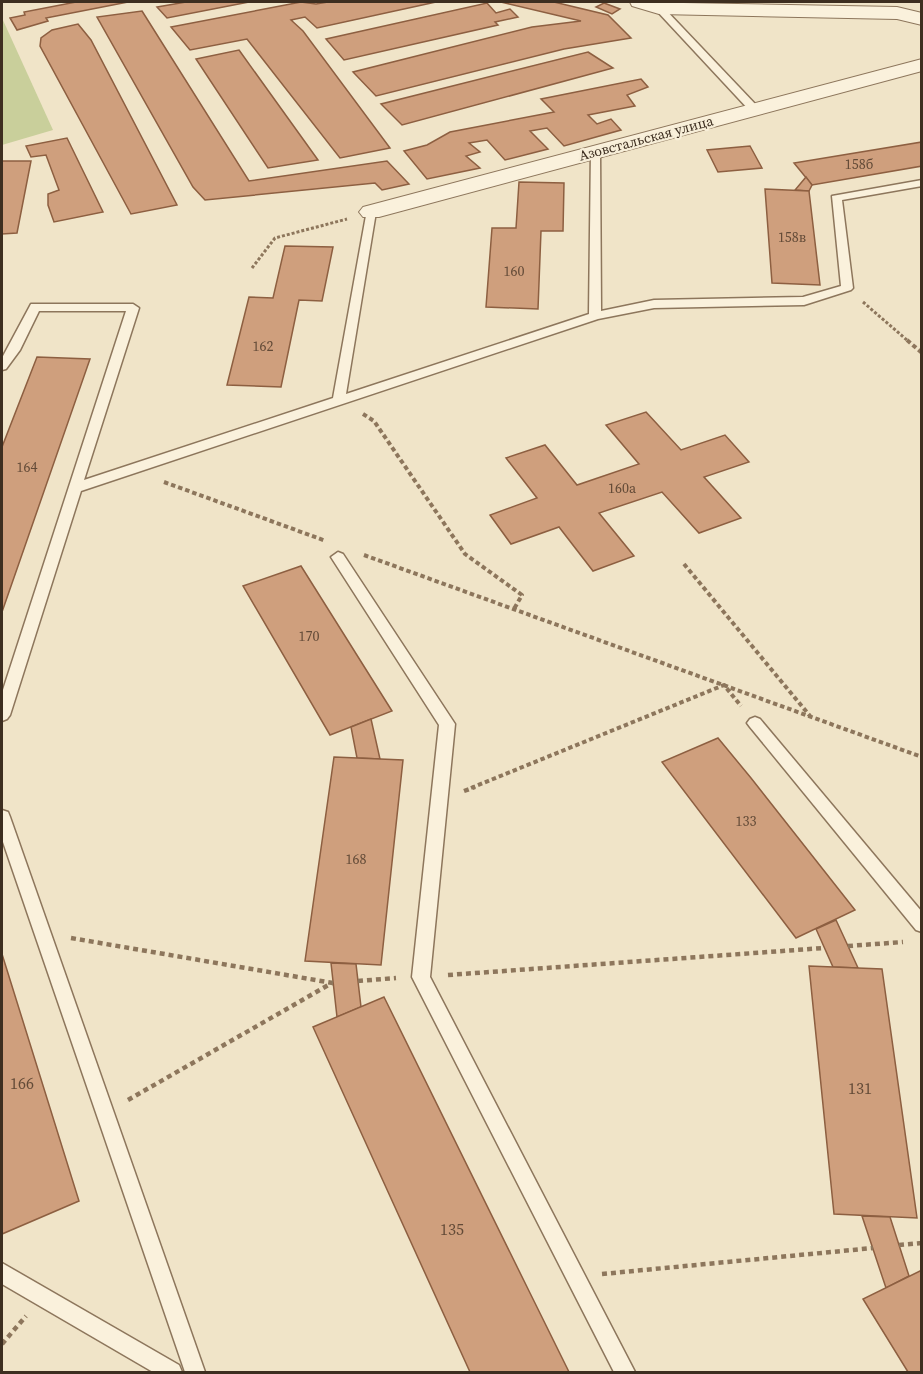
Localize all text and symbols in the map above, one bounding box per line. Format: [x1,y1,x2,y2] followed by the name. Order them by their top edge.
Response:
[577,110,716,166] street label: Азовстальская улица
[845,154,873,174] house number: 158б
[778,227,806,247] house number: 158в
[504,261,525,281] house number: 160
[253,336,274,356] house number: 162
[17,457,38,477] house number: 164
[608,478,637,498] house number: 160а
[299,626,320,646] house number: 170
[736,811,757,831] house number: 133
[346,849,367,869] house number: 168
[10,1072,34,1094] house number: 166
[848,1077,872,1099] house number: 131
[440,1218,464,1240] house number: 135

